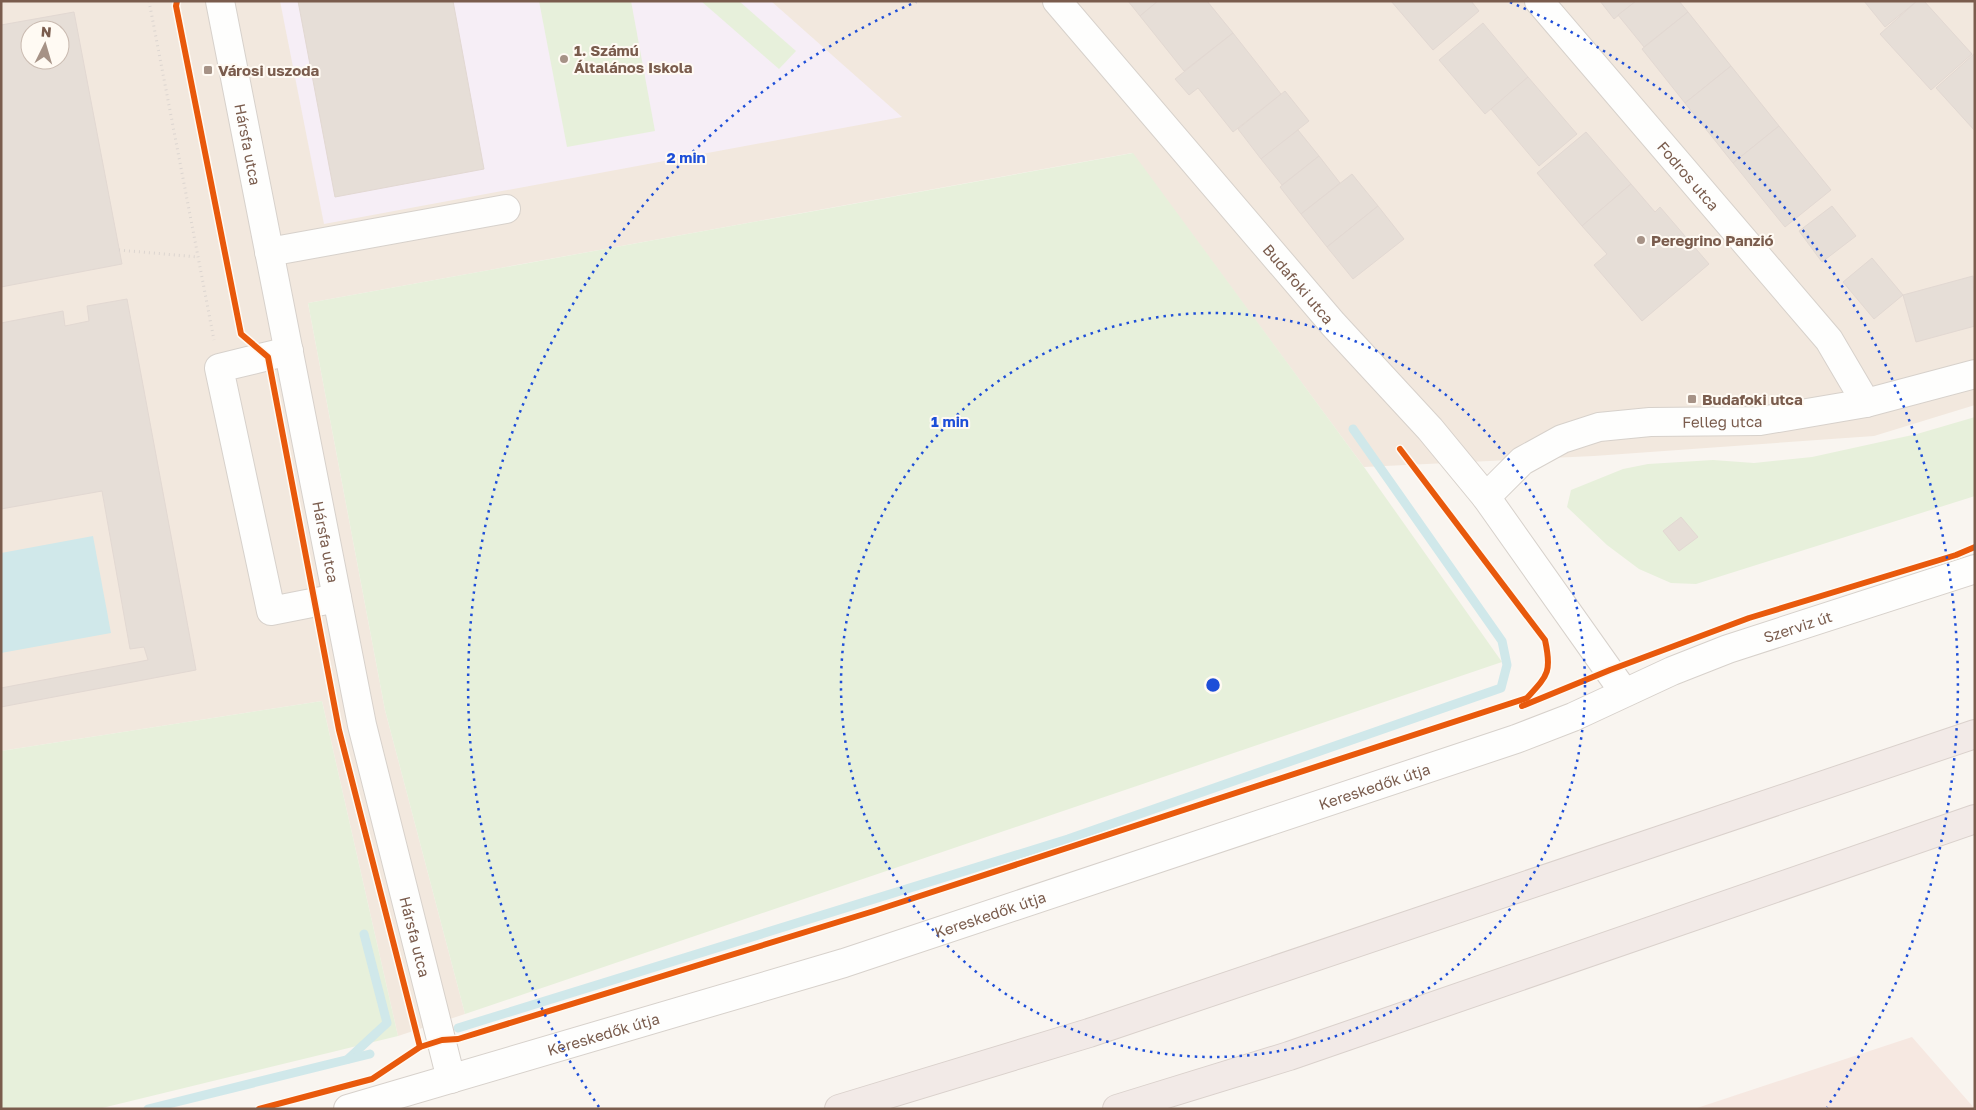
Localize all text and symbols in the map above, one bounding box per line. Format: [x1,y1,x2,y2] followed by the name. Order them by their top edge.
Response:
[20,20,70,70] north arrow
[40,23,52,40] text: N
[574,41,693,76] place label: 1. Számú Általános Iskola
[558,53,570,65] marker: 1. Számú Általános Iskola
[218,61,319,79] place label: Városi uszoda
[202,64,214,76] marker: Városi uszoda
[231,102,265,187] street label: Hársfa utca
[1654,138,1723,214] street label: Fodros utca
[666,148,706,166] text: 2 min
[1651,231,1774,249] place label: Peregrino Panzió
[1635,234,1647,246] marker: Peregrino Panzió
[1260,240,1338,327] street label: Budafoki utca
[1702,390,1803,408] place label: Budafoki utca
[1686,393,1698,405] marker: Budafoki utca
[931,412,969,430] text: 1 min
[1682,412,1763,431] street label: Felleg utca
[309,499,343,584] street label: Hársfa utca
[1761,607,1834,646] street label: Szerviz út
[1204,676,1222,694] centre of rings
[1316,759,1432,813] street label: Kereskedők útja
[932,887,1048,941] street label: Kereskedők útja
[396,894,434,979] street label: Hársfa utca
[545,1009,661,1059] street label: Kereskedők útja

